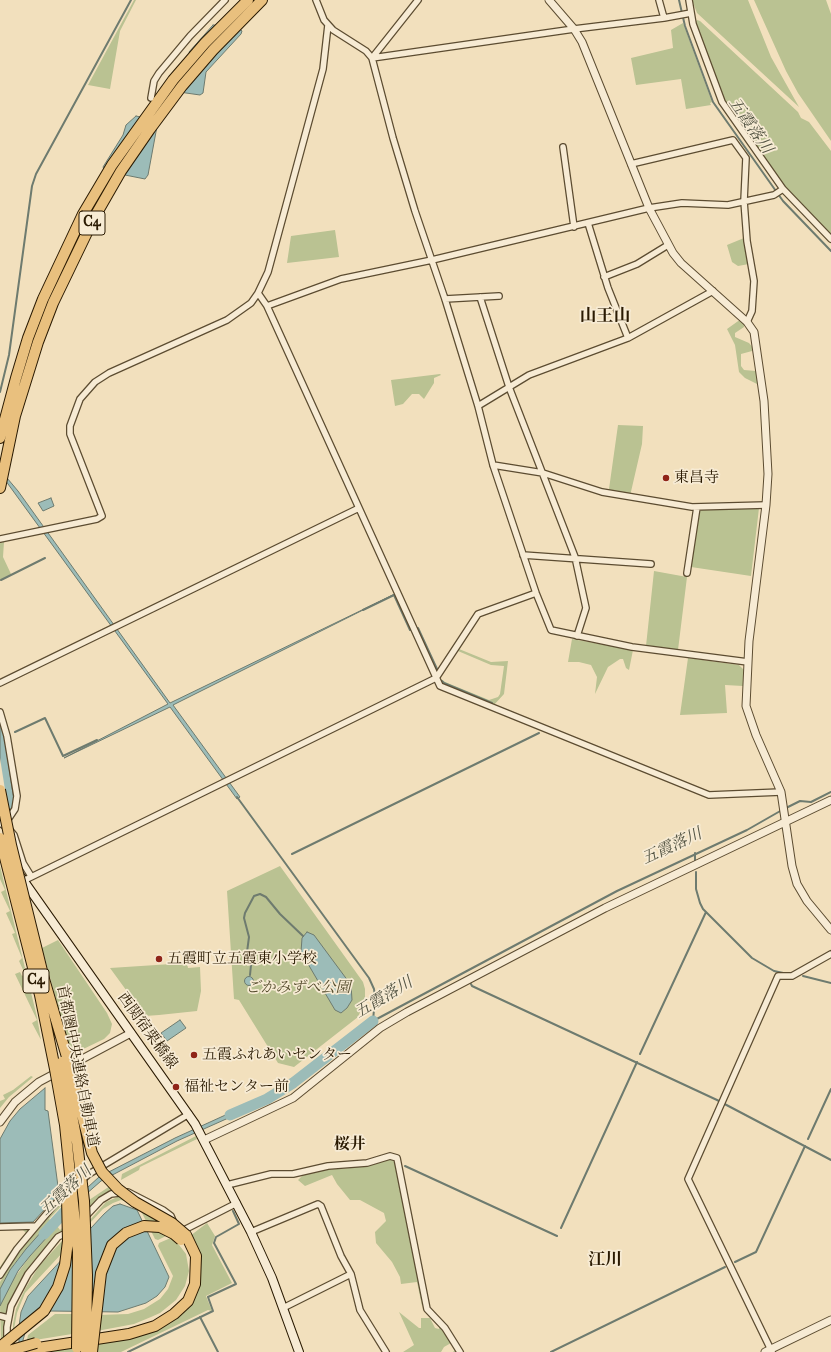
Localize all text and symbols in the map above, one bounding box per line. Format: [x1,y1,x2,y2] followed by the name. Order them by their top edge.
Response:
[724,94,776,158] water label: 五霞落川
[79,211,105,235] road number: C4
[580,307,630,327] district label: 山王山
[674,469,719,487] place label: 東昌寺
[661,473,671,483] marker: 東昌寺
[639,825,705,869] water label: 五霞落川
[167,950,317,968] place label: 五霞町立五霞東小学校
[154,954,164,964] marker: 五霞町立五霞東小学校
[23,969,49,993] road number: C4
[352,973,416,1023] water label: 五霞落川
[246,979,350,997] park label: ごかみずべ公園
[52,983,102,1149] street label: 首都圏中央連絡自動車道
[113,989,181,1073] street label: 西関宿栗橋線
[202,1046,352,1064] place label: 五霞ふれあいセンター
[189,1050,199,1060] marker: 五霞ふれあいセンター
[184,1078,289,1096] place label: 福祉センター前
[171,1082,181,1092] marker: 福祉センター前
[334,1135,366,1155] district label: 桜井
[36,1162,96,1220] water label: 五霞落川
[588,1251,622,1271] district label: 江川

